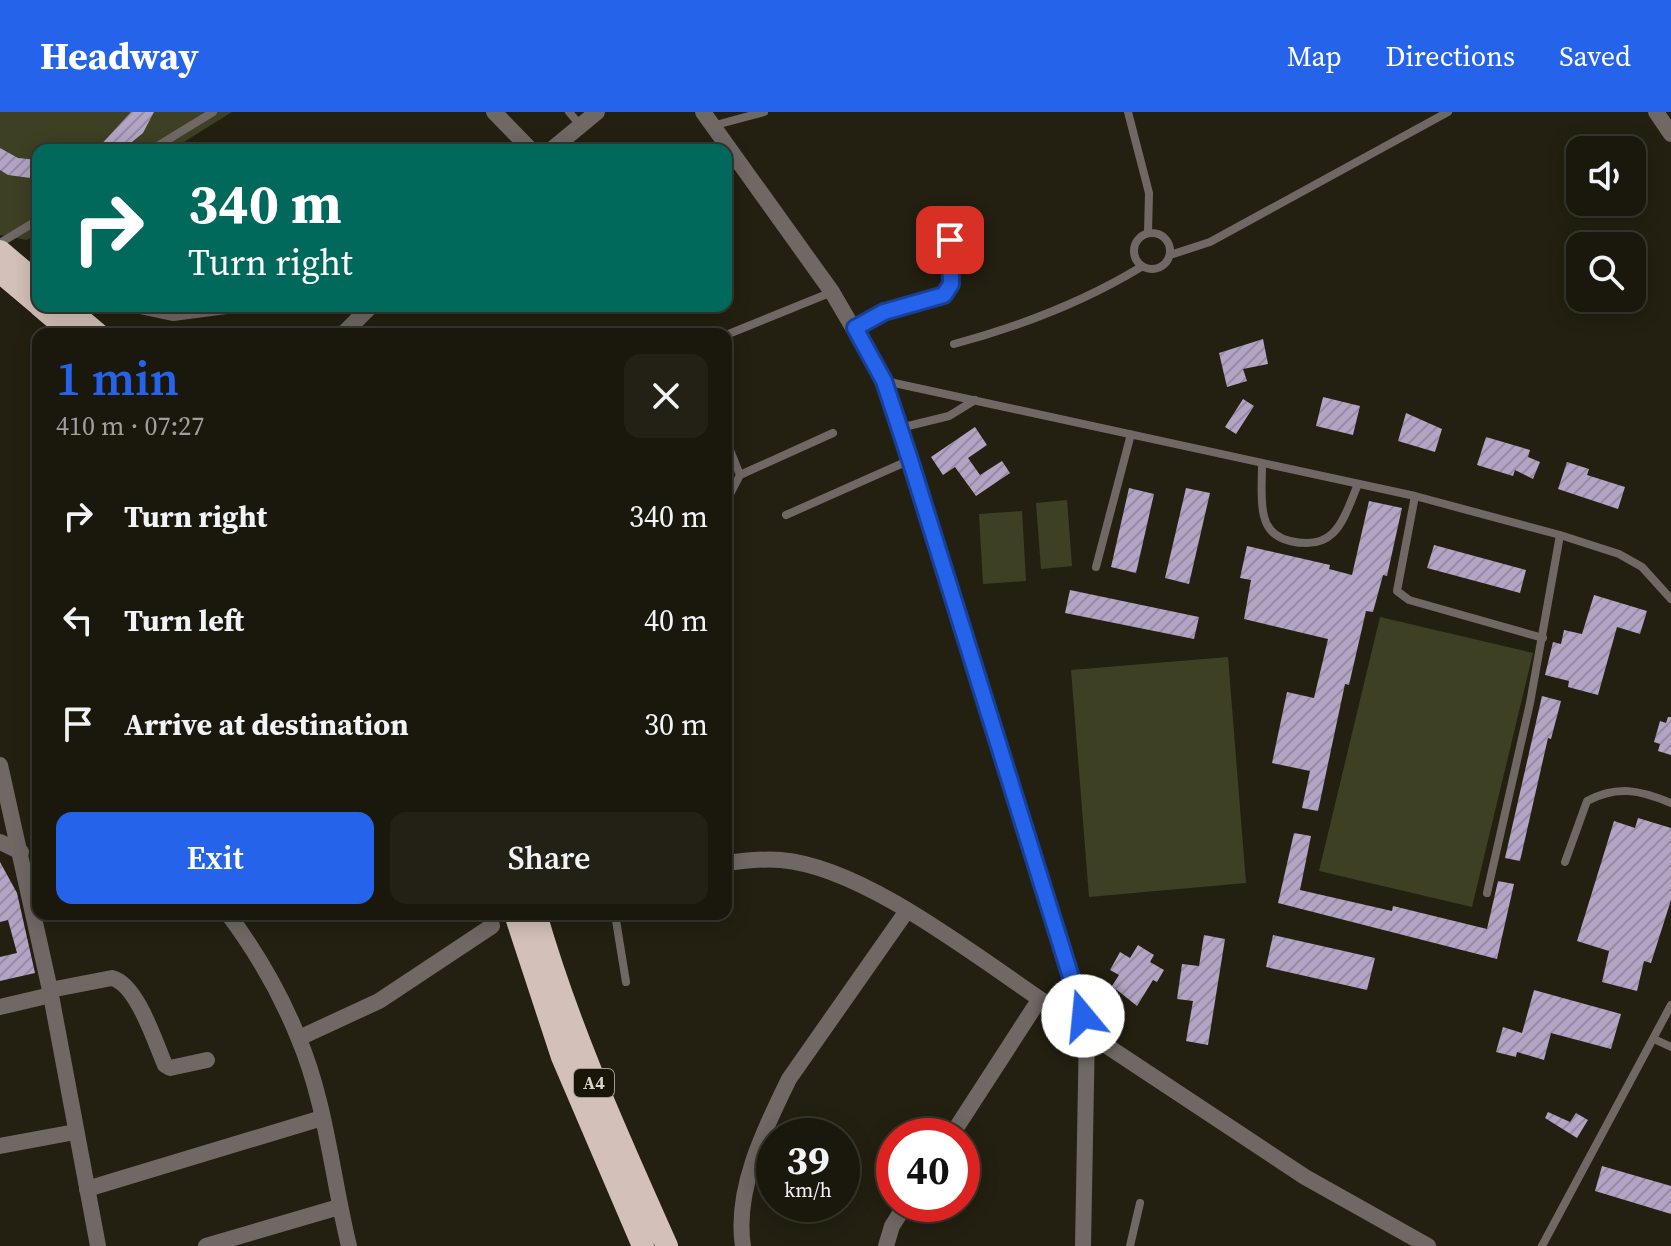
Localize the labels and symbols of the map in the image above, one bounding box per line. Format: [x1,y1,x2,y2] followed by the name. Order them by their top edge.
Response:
[916,206,984,274] pin
[1041,974,1125,1058] position arrow
[574,1069,614,1097] road number: A4
[876,1118,980,1222] speed limit sign: 40

